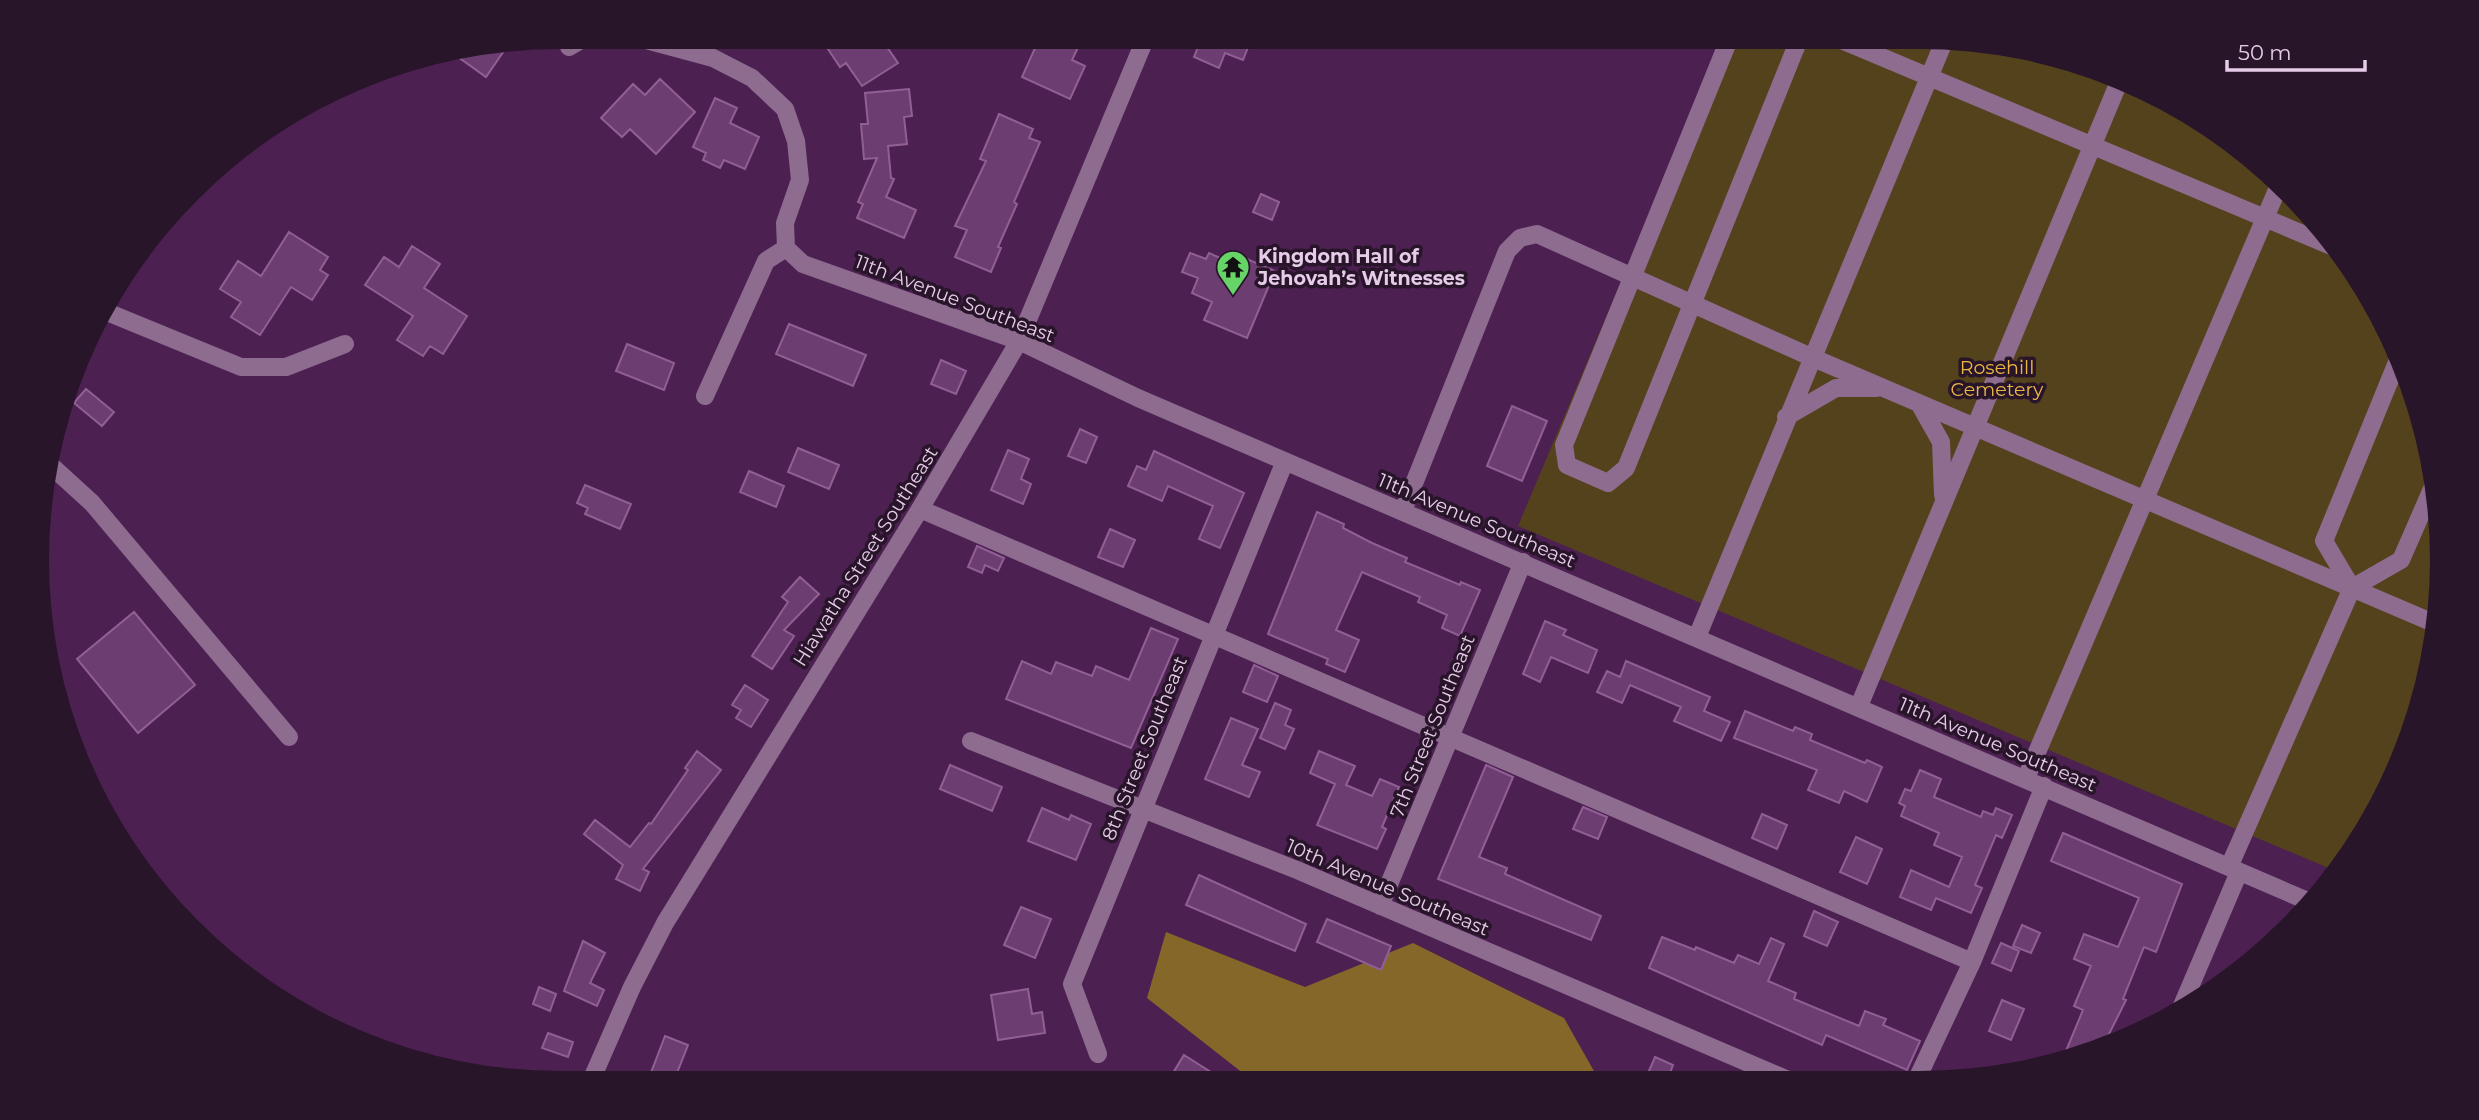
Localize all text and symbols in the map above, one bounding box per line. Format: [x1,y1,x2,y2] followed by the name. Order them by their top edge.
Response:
[2227,28,2365,72] scale bar
[2238,40,2292,65] text: 50 m
[1257,245,1465,290] place label: Kingdom Hall of Jehovah’s Witnesses
[1214,248,1252,297] temple icon: Kingdom Hall of Jehovah’s Witnesses
[852,250,1058,347] street label: 11th Avenue Southeast
[1951,356,2044,401] park label: Rosehill Cemetery
[788,442,943,670] street label: Hiawatha Street Southeast
[1375,468,1579,573] street label: 11th Avenue Southeast
[1385,631,1480,821] street label: 7th Street Southeast
[1097,653,1192,844] street label: 8th Street Southeast
[1896,692,2100,797] street label: 11th Avenue Southeast
[1283,834,1493,941] street label: 10th Avenue Southeast

